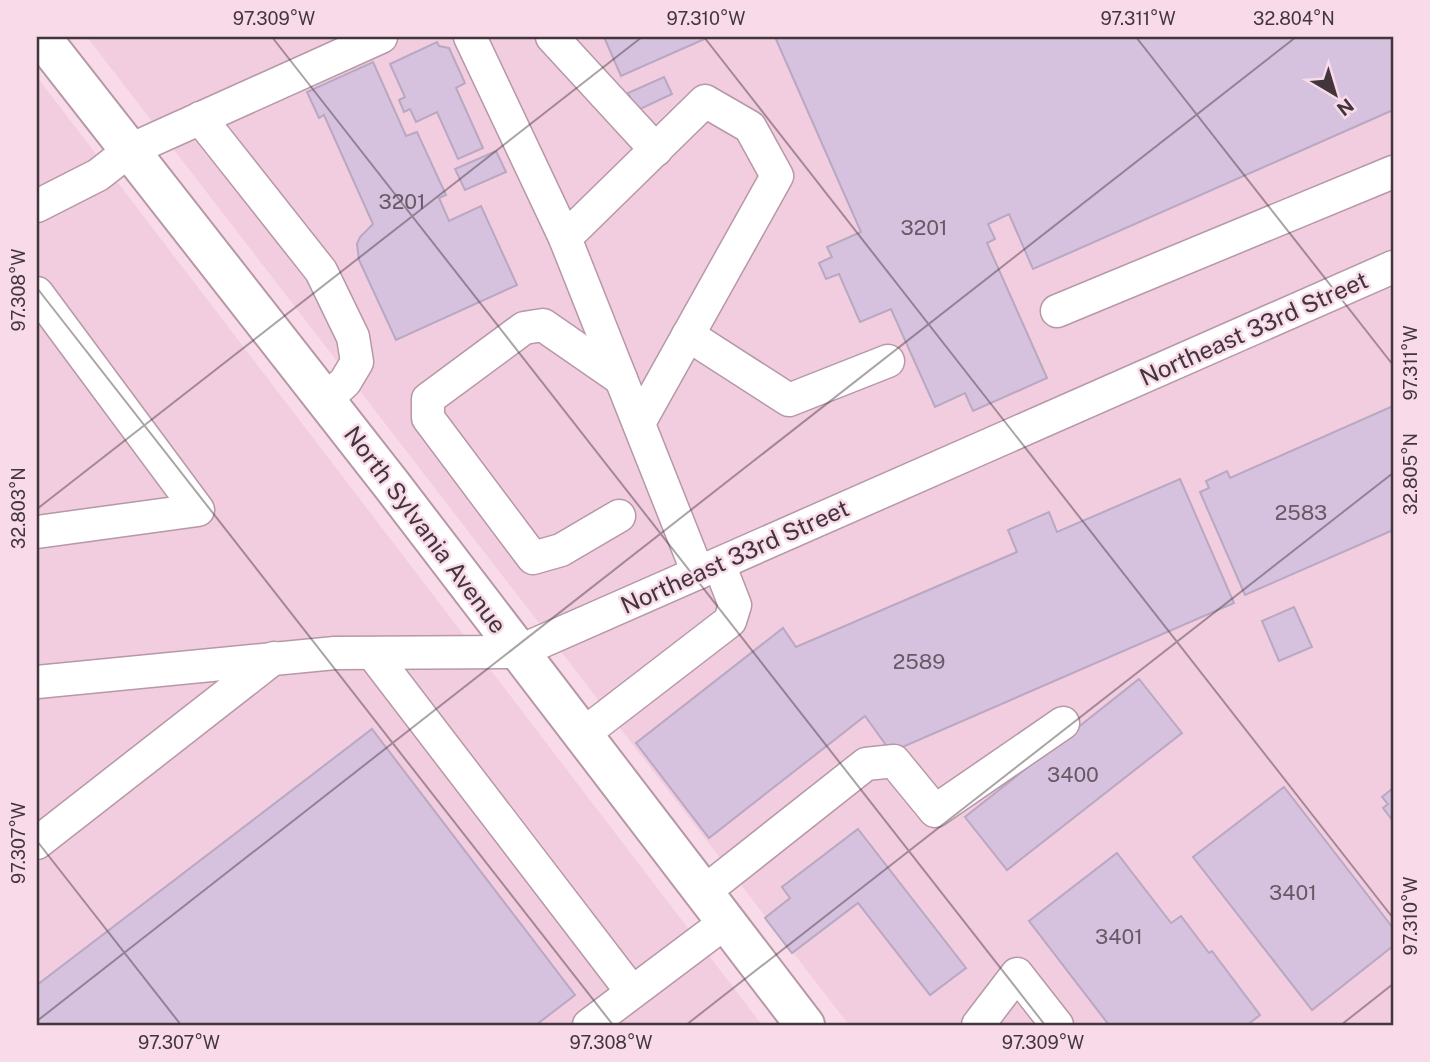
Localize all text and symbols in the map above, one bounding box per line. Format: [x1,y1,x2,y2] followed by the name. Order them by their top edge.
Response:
[233,8,315,29] text: 97.309°W
[667,8,745,29] text: 97.310°W
[1100,8,1176,29] text: 97.311°W
[1253,8,1335,29] text: 32.804°N
[1300,60,1370,130] north arrow
[1333,94,1358,121] text: N
[378,189,426,214] house number: 3201
[900,215,948,240] house number: 3201
[8,249,29,331] text: 97.308°W
[1135,265,1372,391] street label: Northeast 33rd Street
[1400,325,1421,401] text: 97.311°W
[339,420,513,638] street label: North Sylvania Avenue
[1400,433,1421,515] text: 32.805°N
[8,467,29,549] text: 32.803°N
[616,493,853,619] street label: Northeast 33rd Street
[1275,500,1327,525] house number: 2583
[893,649,945,674] house number: 2589
[1047,762,1099,787] house number: 3400
[8,802,29,884] text: 97.307°W
[1400,877,1421,955] text: 97.310°W
[1269,880,1317,905] house number: 3401
[1095,924,1143,949] house number: 3401
[138,1032,220,1053] text: 97.307°W
[570,1032,652,1053] text: 97.308°W
[1002,1032,1084,1053] text: 97.309°W

